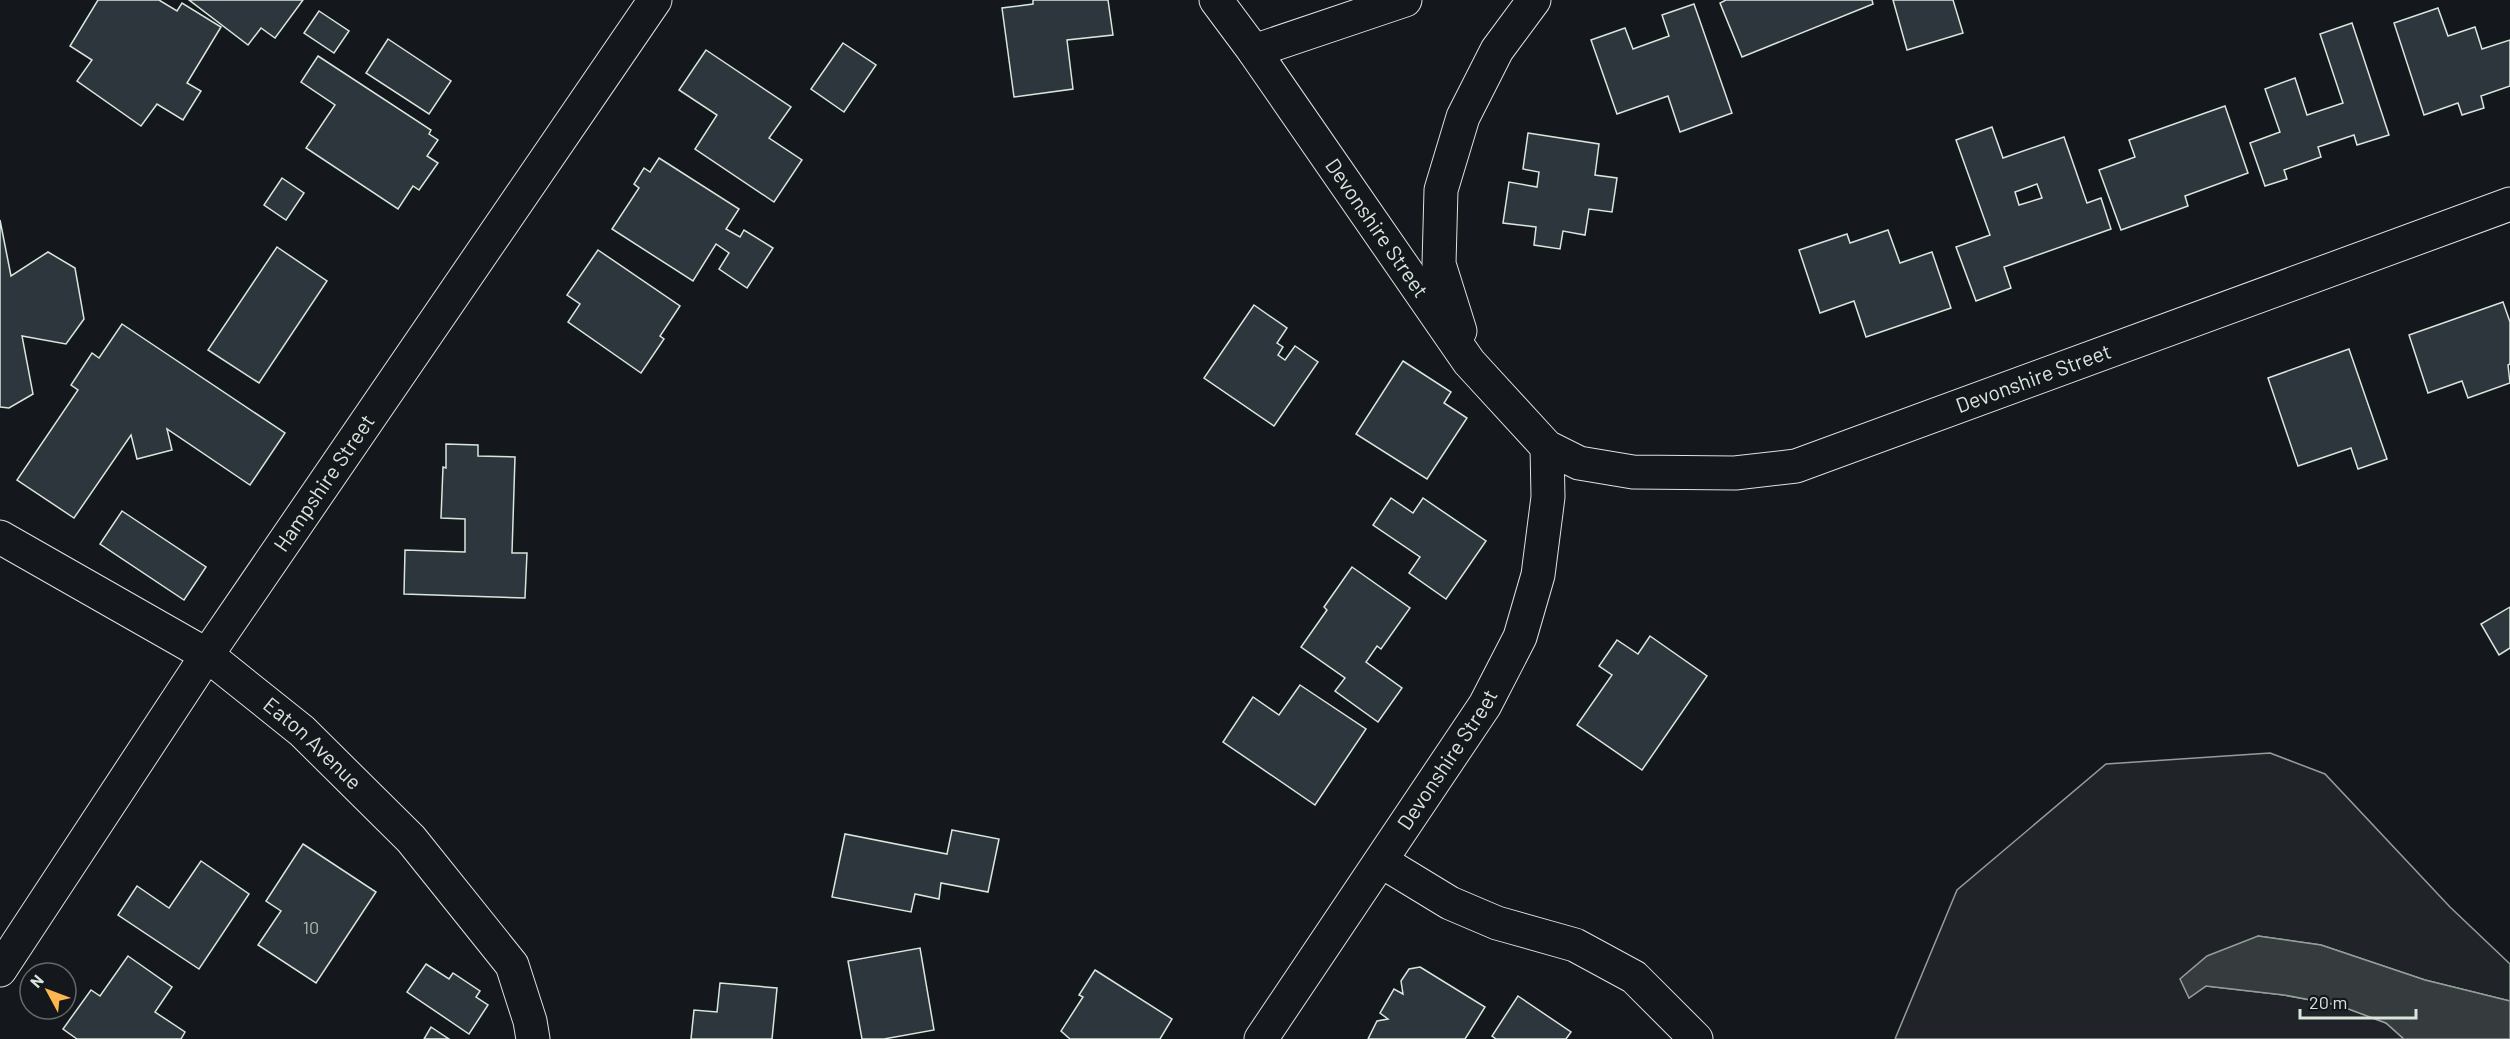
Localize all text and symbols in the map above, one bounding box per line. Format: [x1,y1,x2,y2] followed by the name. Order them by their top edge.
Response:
[1321,153,1434,302] street label: Devonshire Street
[1952,338,2114,417] street label: Devonshire Street
[268,409,379,556] street label: Hampshire Street
[1391,685,1502,834] street label: Devonshire Street
[259,691,367,794] street label: Eaton Avenue
[303,916,319,938] house number: 10
[18,961,78,1021] north arrow
[26,971,47,991] text: N
[2300,982,2416,1020] scale bar
[2309,991,2347,1013] text: 20 m

